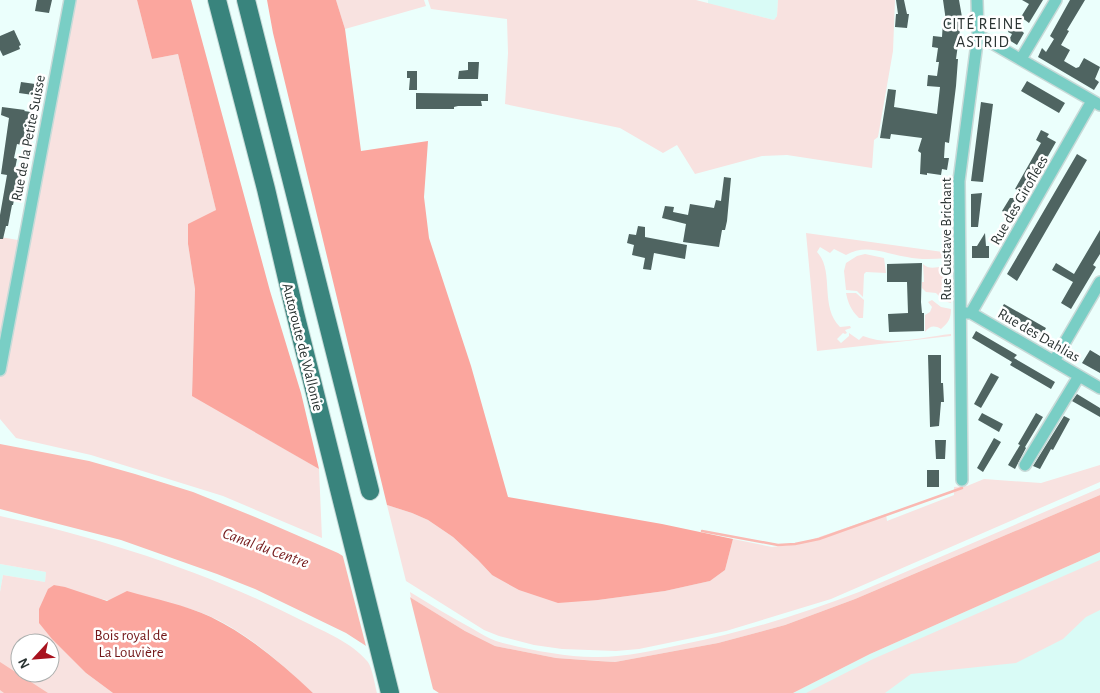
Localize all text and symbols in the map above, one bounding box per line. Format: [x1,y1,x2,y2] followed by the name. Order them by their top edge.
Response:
[943,14,1023,50] district label: CITÉ REINE ASTRID
[9,74,48,202] street label: Rue de la Petite Suisse
[988,153,1051,247] street label: Rue des Giroflées
[939,177,954,301] street label: Rue Gustave Brichant
[279,282,326,413] street label: Autoroute de Wallonie
[995,306,1082,365] street label: Rue des Dahlias
[221,525,311,571] water label: Canal du Centre
[95,628,168,660] park label: Bois royal de La Louvière
[10,633,60,683] north arrow
[16,656,33,671] text: N

